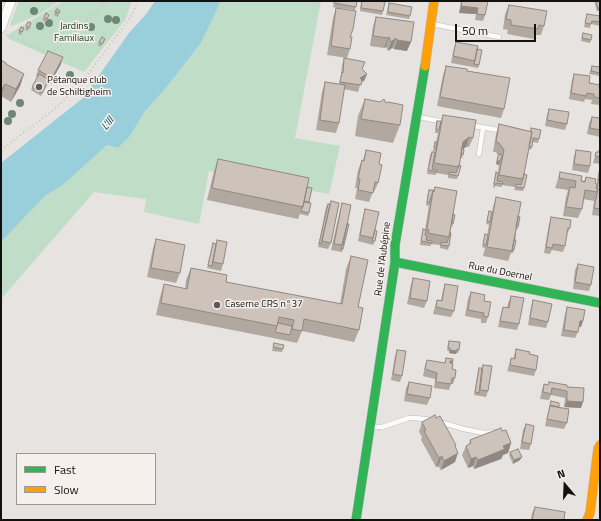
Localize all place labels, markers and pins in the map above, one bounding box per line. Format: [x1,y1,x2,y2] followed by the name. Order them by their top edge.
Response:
[47,75,111,98] place label: Pétanque club de Schiltigheim
[34,82,44,92] marker: Pétanque club de Schiltigheim
[225,299,303,311] place label: Caserne CRS n°37
[212,300,222,310] marker: Caserne CRS n°37

